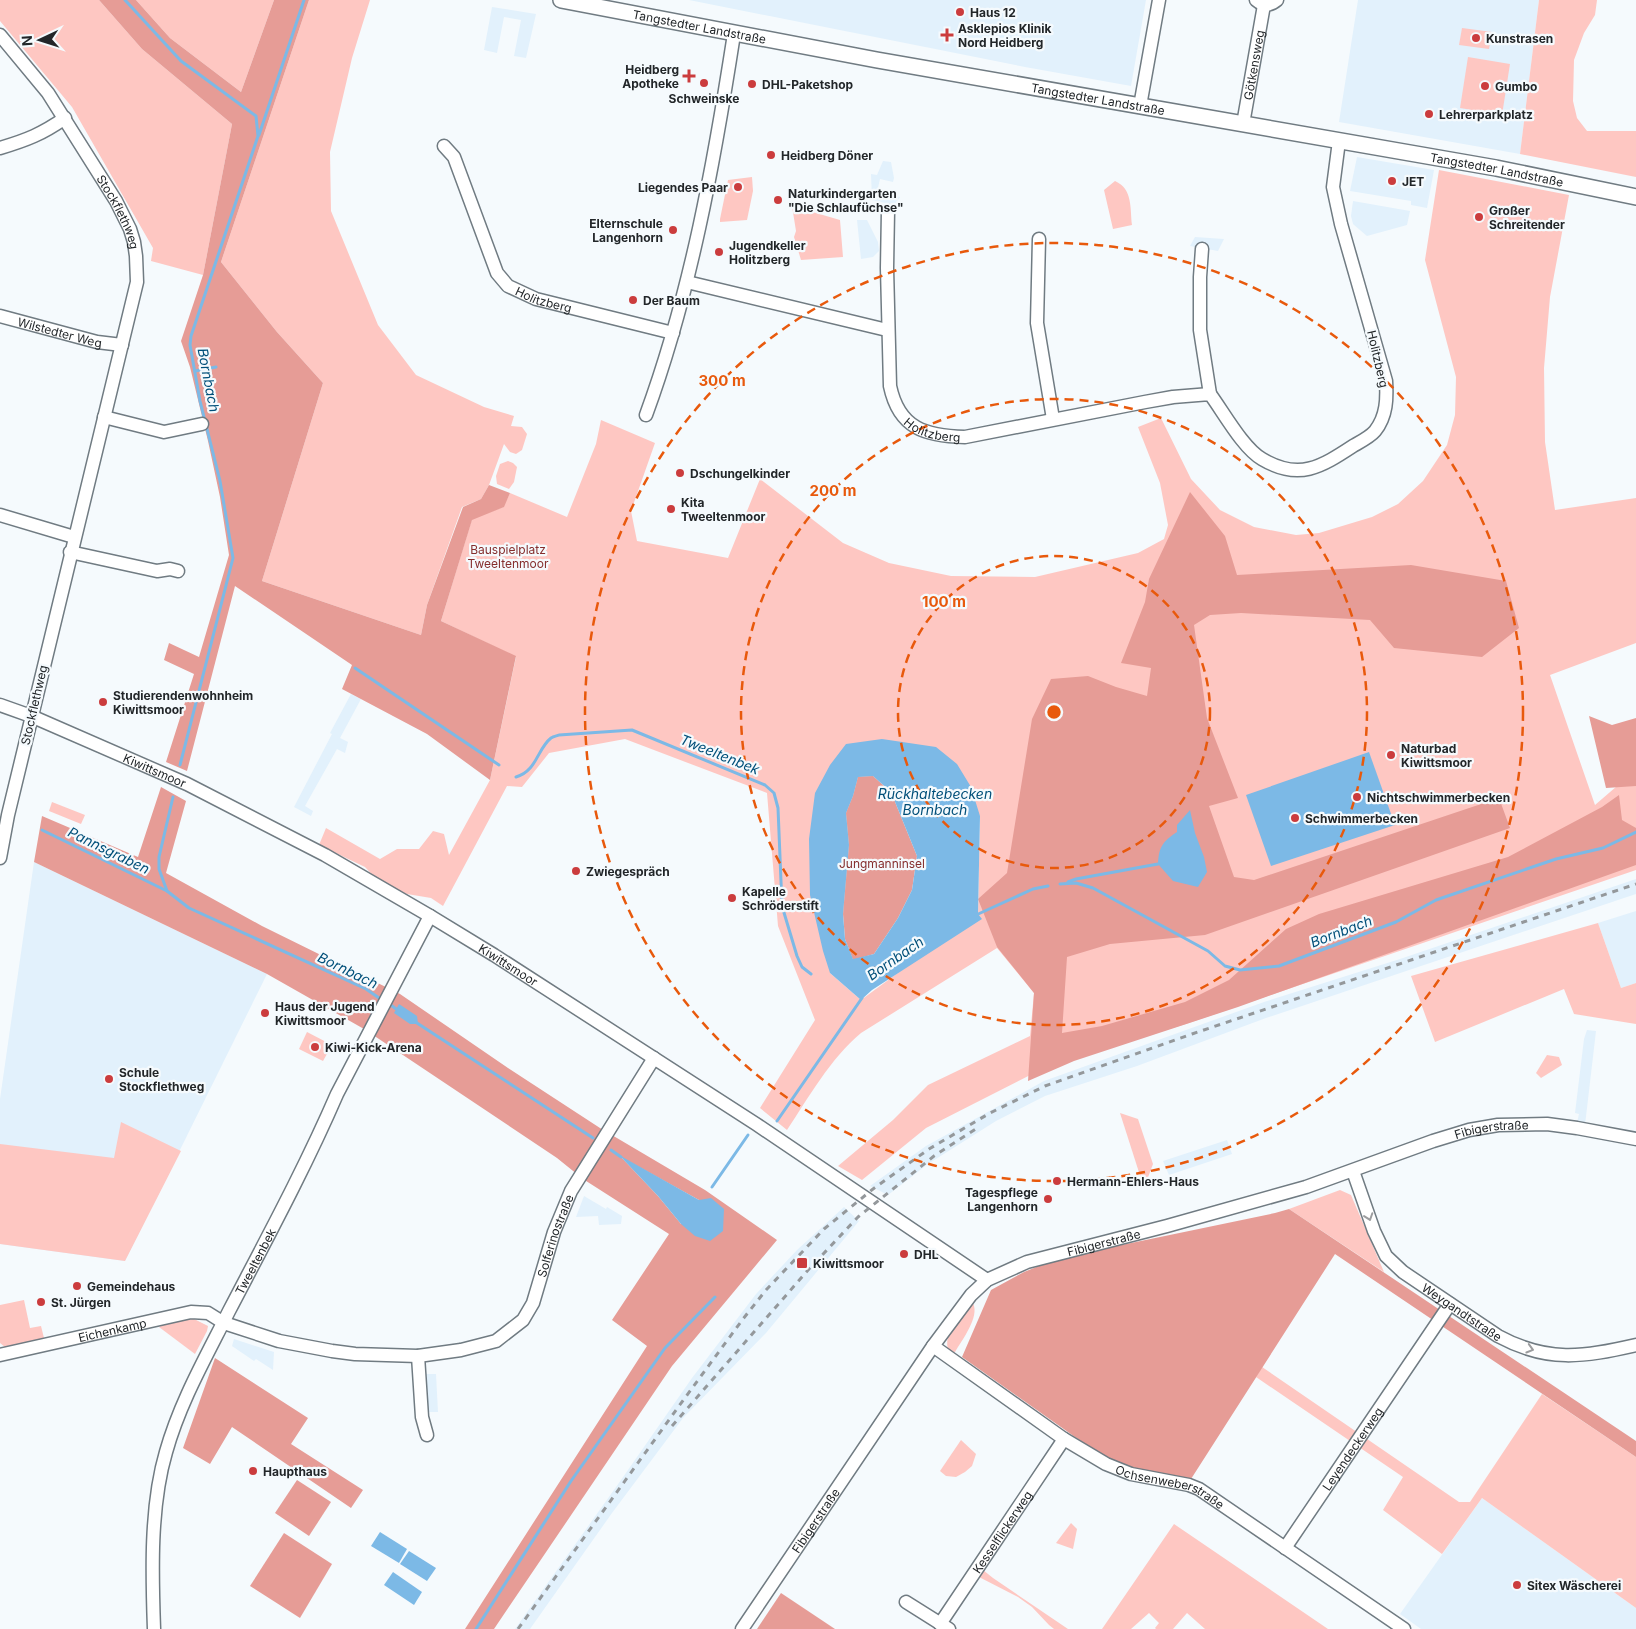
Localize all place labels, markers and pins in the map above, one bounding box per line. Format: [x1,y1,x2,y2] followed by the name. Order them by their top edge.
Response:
[970,5,1016,20] place label: Haus 12
[954,6,966,18] marker: Haus 12
[958,21,1052,50] place label: Asklepios Klinik Nord Heidberg
[940,28,954,42] marker: Asklepios Klinik Nord Heidberg
[1486,31,1553,46] place label: Kunstrasen
[1470,32,1482,44] marker: Kunstrasen
[622,62,679,91] place label: Heidberg Apotheke
[683,70,695,82] marker: Heidberg Apotheke
[698,77,710,89] marker: Schweinske
[762,77,854,92] place label: DHL-Paketshop
[746,78,758,90] marker: DHL-Paketshop
[1495,79,1537,94] place label: Gumbo
[1479,80,1491,92] marker: Gumbo
[669,91,739,106] place label: Schweinske
[1439,107,1533,122] place label: Lehrerparkplatz
[1423,108,1435,120] marker: Lehrerparkplatz
[781,148,873,163] place label: Heidberg Döner
[765,149,777,161] marker: Heidberg Döner
[1402,174,1424,189] place label: JET
[1386,175,1398,187] marker: JET
[638,180,728,195] place label: Liegendes Paar
[732,181,744,193] marker: Liegendes Paar
[788,186,904,215] place label: Naturkindergarten "Die Schlaufüchse"
[772,194,784,206] marker: Naturkindergarten "Die Schlaufüchse"
[1489,203,1565,232] place label: Großer Schreitender
[1473,211,1485,223] marker: Großer Schreitender
[589,216,663,245] place label: Elternschule Langenhorn
[667,224,679,236] marker: Elternschule Langenhorn
[729,238,806,267] place label: Jugendkeller Holitzberg
[713,246,725,258] marker: Jugendkeller Holitzberg
[643,293,700,308] place label: Der Baum
[627,294,639,306] marker: Der Baum
[690,466,790,481] place label: Dschungelkinder
[674,467,686,479] marker: Dschungelkinder
[681,495,766,524] place label: Kita Tweeltenmoor
[665,503,677,515] marker: Kita Tweeltenmoor
[113,688,253,717] place label: Studierendenwohnheim Kiwittsmoor
[97,696,109,708] marker: Studierendenwohnheim Kiwittsmoor
[1045,703,1063,721] centre of rings
[1401,741,1472,770] place label: Naturbad Kiwittsmoor
[1385,749,1397,761] marker: Naturbad Kiwittsmoor
[1367,790,1510,805] place label: Nichtschwimmerbecken
[1351,791,1363,803] marker: Nichtschwimmerbecken
[1305,811,1418,826] place label: Schwimmerbecken
[1289,812,1301,824] marker: Schwimmerbecken
[586,864,670,879] place label: Zwiegespräch
[570,865,582,877] marker: Zwiegespräch
[742,884,820,913] place label: Kapelle Schröderstift
[726,892,738,904] marker: Kapelle Schröderstift
[275,999,375,1028] place label: Haus der Jugend Kiwittsmoor
[259,1007,271,1019] marker: Haus der Jugend Kiwittsmoor
[325,1040,422,1055] place label: Kiwi-Kick-Arena
[309,1041,321,1053] marker: Kiwi-Kick-Arena
[119,1065,204,1094] place label: Schule Stockflethweg
[103,1073,115,1085] marker: Schule Stockflethweg
[1067,1174,1199,1189] place label: Hermann-Ehlers-Haus
[1051,1175,1063,1187] marker: Hermann-Ehlers-Haus
[965,1185,1038,1214] place label: Tagespflege Langenhorn
[1042,1193,1054,1205] marker: Tagespflege Langenhorn
[914,1247,939,1262] place label: DHL
[898,1248,910,1260] marker: DHL
[795,1256,809,1270] marker: Kiwittsmoor
[813,1256,884,1271] place label: Kiwittsmoor
[87,1279,176,1294] place label: Gemeindehaus
[71,1280,83,1292] marker: Gemeindehaus
[51,1295,111,1310] place label: St. Jürgen
[35,1296,47,1308] marker: St. Jürgen
[263,1464,327,1479] place label: Haupthaus
[247,1465,259,1477] marker: Haupthaus
[1527,1578,1621,1593] place label: Sitex Wäscherei
[1511,1579,1523,1591] marker: Sitex Wäscherei

